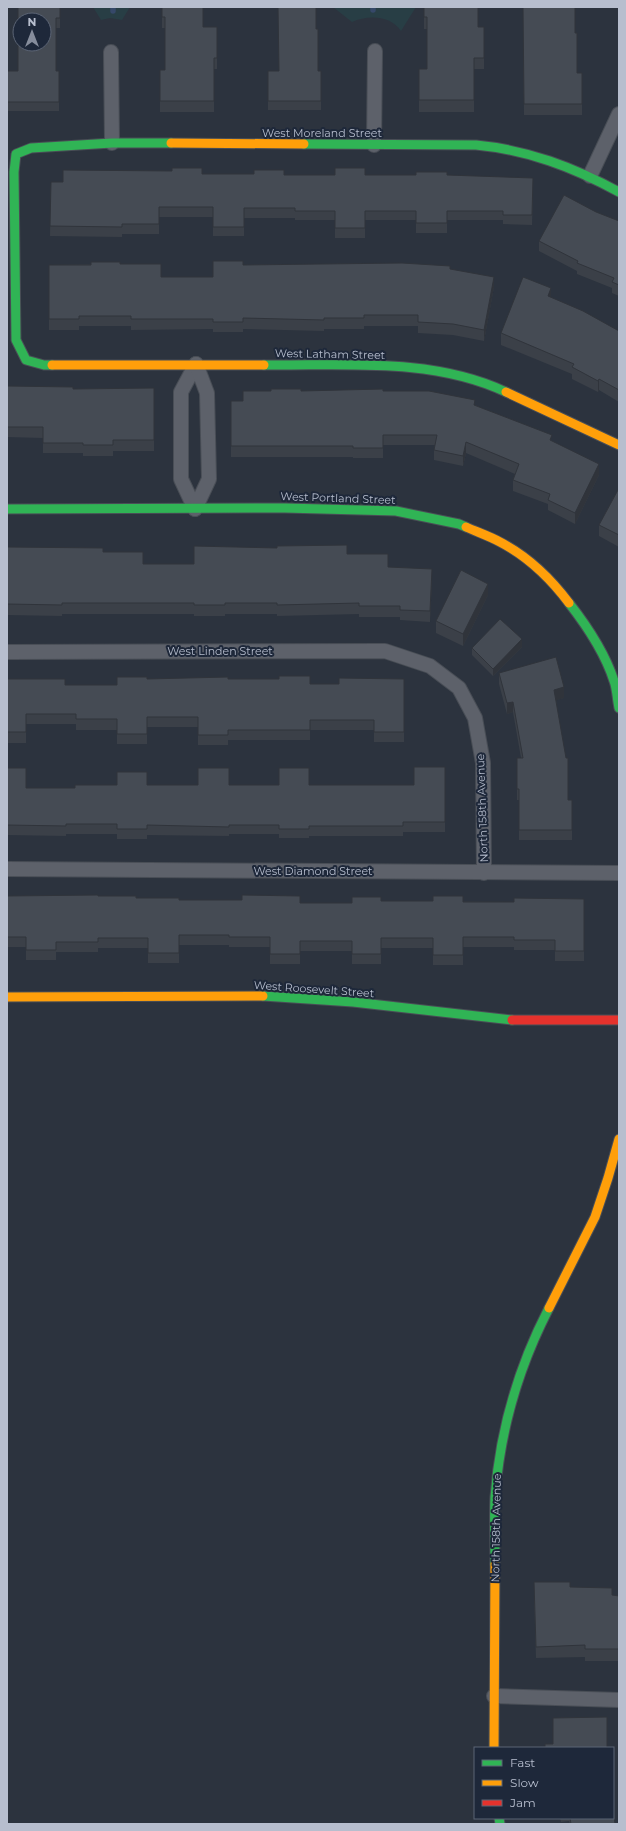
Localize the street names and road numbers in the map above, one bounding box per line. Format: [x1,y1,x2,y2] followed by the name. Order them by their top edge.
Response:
[262,126,382,140] street label: West Moreland Street
[275,346,386,362] street label: West Latham Street
[280,489,396,507] street label: West Portland Street
[167,644,273,658] street label: West Linden Street
[473,753,491,863] street label: North 158th Avenue
[253,864,373,878] street label: West Diamond Street
[253,978,375,1000] street label: West Roosevelt Street
[488,1473,504,1582] street label: North 158th Avenue

